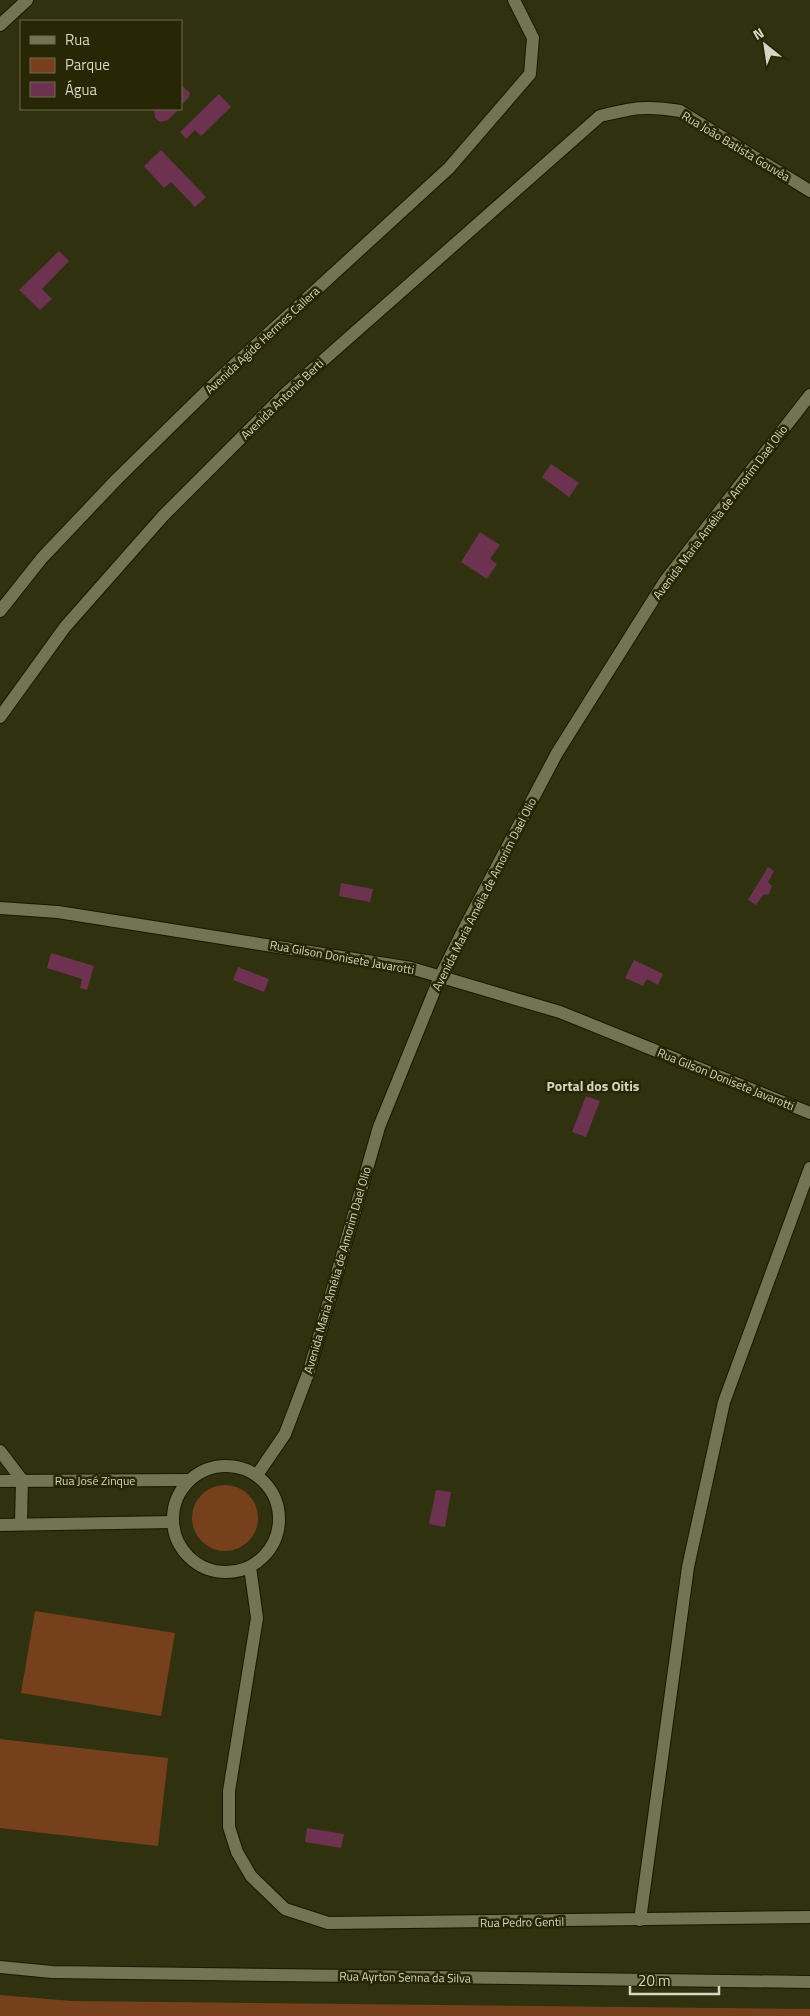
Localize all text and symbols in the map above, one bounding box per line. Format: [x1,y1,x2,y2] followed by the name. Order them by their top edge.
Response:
[20,20,182,110] legend
[740,20,790,70] north arrow
[749,22,768,45] text: N
[65,28,90,51] text: Rua
[65,53,110,76] text: Parque
[65,78,97,101] text: Água
[678,106,794,186] street label: Rua João Batista Gouvêa
[200,282,324,398] street label: Avenida Agide Hermes Callera
[236,354,328,444] street label: Avenida Antonio Berti
[648,421,792,603] street label: Avenida Maria Amélia de Amorim Dael Olio
[427,794,541,994] street label: Avenida Maria Amélia de Amorim Dael Olio
[268,935,416,979] street label: Rua Gilson Donisete Javarotti
[655,1043,797,1115] street label: Rua Gilson Donisete Javarotti
[547,1075,640,1096] district label: Portal dos Oitis
[298,1164,376,1376] street label: Avenida Maria Amélia de Amorim Dael Olio
[55,1471,135,1490] street label: Rua José Zinque
[480,1912,564,1932] street label: Rua Pedro Gentil
[630,1964,719,1996] scale bar
[339,1966,471,1988] street label: Rua Ayrton Senna da Silva
[638,1969,671,1992] text: 20 m

